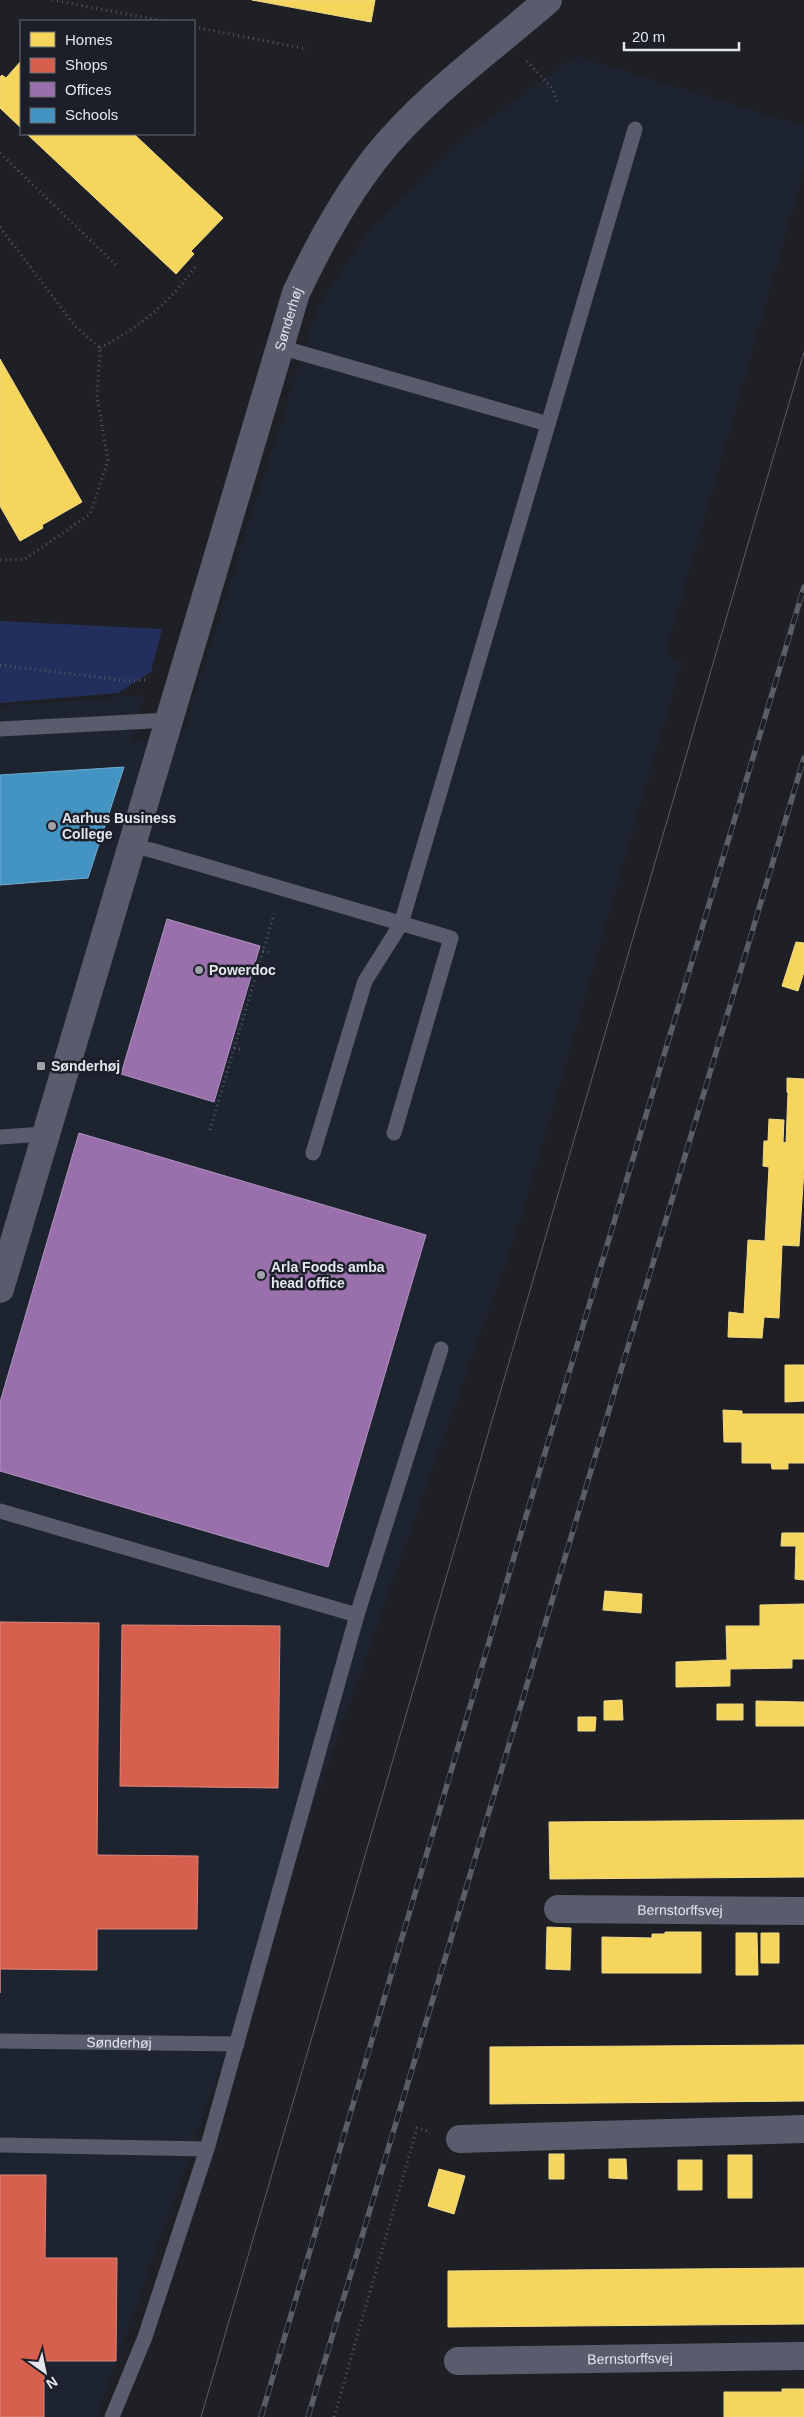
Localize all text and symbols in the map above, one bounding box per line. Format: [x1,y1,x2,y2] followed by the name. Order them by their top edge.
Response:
[20,20,195,135] legend
[624,20,739,52] scale bar
[632,28,665,45] text: 20 m
[65,31,113,48] text: Homes
[65,56,108,73] text: Shops
[65,81,111,98] text: Offices
[65,106,118,123] text: Schools
[271,284,306,353] street label: Sønderhøj
[62,810,177,842] place label: Aarhus Business College
[46,820,58,832] marker: Aarhus Business College
[209,962,276,978] place label: Powerdoc
[193,964,205,976] marker: Powerdoc
[51,1058,120,1074] place label: Sønderhøj
[35,1060,47,1072] marker: Sønderhøj
[271,1259,385,1291] place label: Arla Foods amba head office
[255,1269,267,1281] marker: Arla Foods amba head office
[637,1902,723,1918] street label: Bernstorffsvej
[86,2034,152,2051] street label: Sønderhøj
[20,2347,70,2397] north arrow
[587,2350,673,2367] street label: Bernstorffsvej
[43,2373,61,2392] text: N

